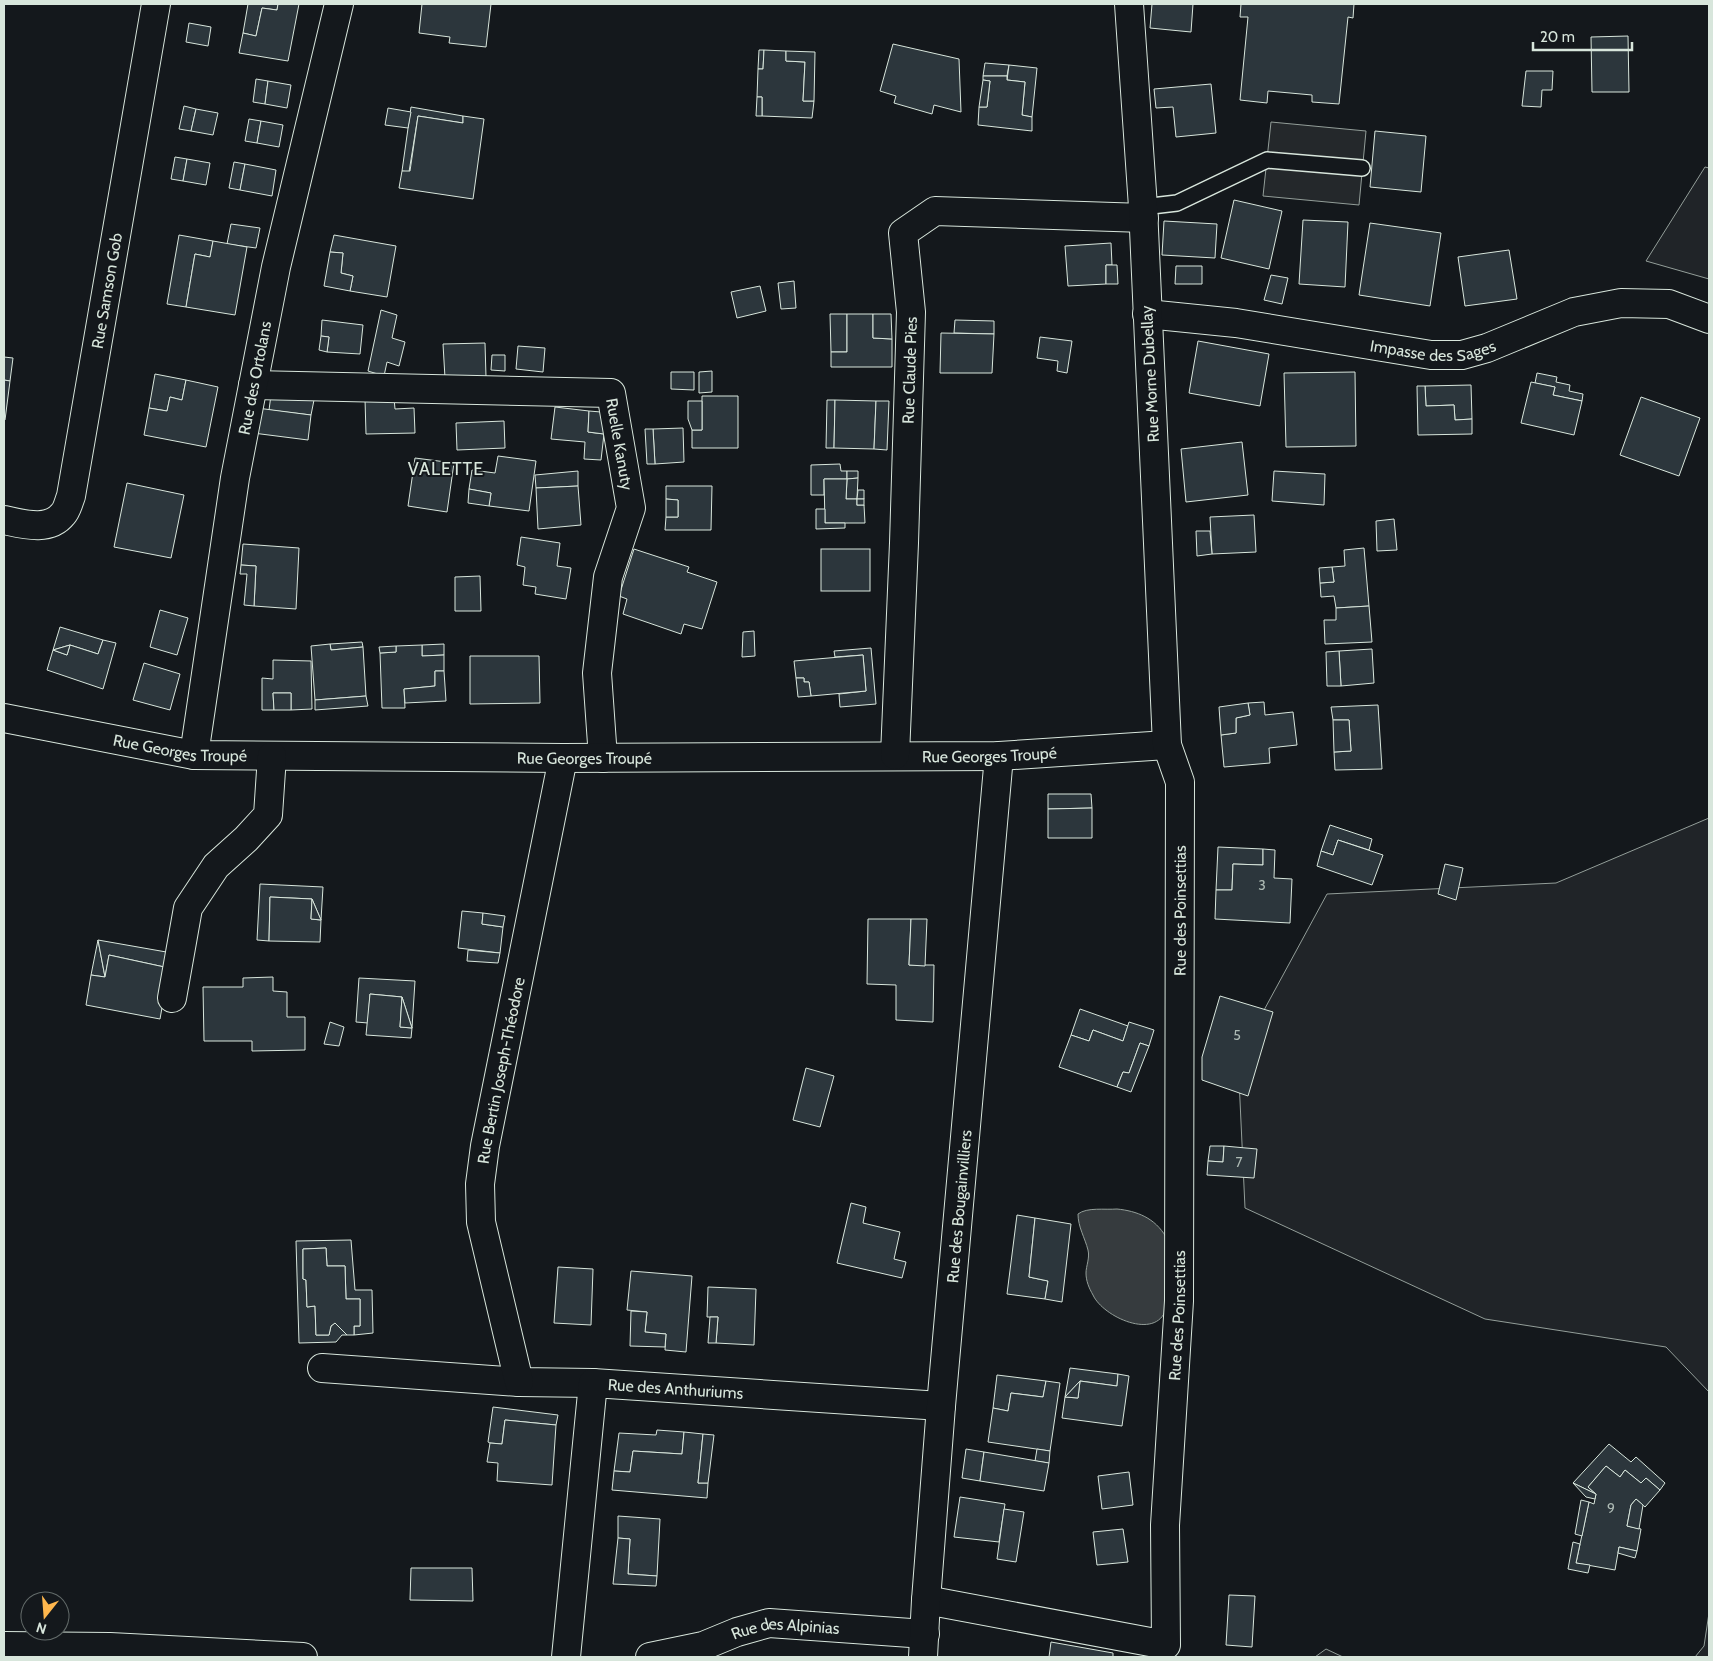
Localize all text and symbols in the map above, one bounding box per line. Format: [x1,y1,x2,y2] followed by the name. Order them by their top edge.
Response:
[1533,20,1632,52] scale bar
[1540,28,1575,46] text: 20 m
[87,231,126,350] street label: Rue Samson Gob
[1137,305,1163,443] street label: Rue Morne Dubellay
[898,316,920,424] street label: Rue Claude Pies
[234,319,275,436] street label: Rue des Ortolans
[1369,336,1499,365] street label: Impasse des Sages
[603,397,637,492] street label: Ruelle Kanuty
[408,458,484,480] district label: VALETTE
[112,730,247,765] street label: Rue Georges Troupé
[922,743,1057,766] street label: Rue Georges Troupé
[517,748,652,768] street label: Rue Georges Troupé
[1170,845,1189,976] street label: Rue des Poinsettias
[1258,876,1266,894] house number: 3
[473,975,528,1165] street label: Rue Bertin Joseph-Théodore
[1233,1026,1241,1044] house number: 5
[943,1129,975,1284] street label: Rue des Bougainvilliers
[1235,1153,1243,1171] house number: 7
[1165,1250,1189,1381] street label: Rue des Poinsettias
[607,1374,744,1402] street label: Rue des Anthuriums
[1607,1499,1615,1517] house number: 9
[20,1591,70,1641] north arrow
[728,1613,840,1643] street label: Rue des Alpinias
[34,1618,49,1638] text: N

